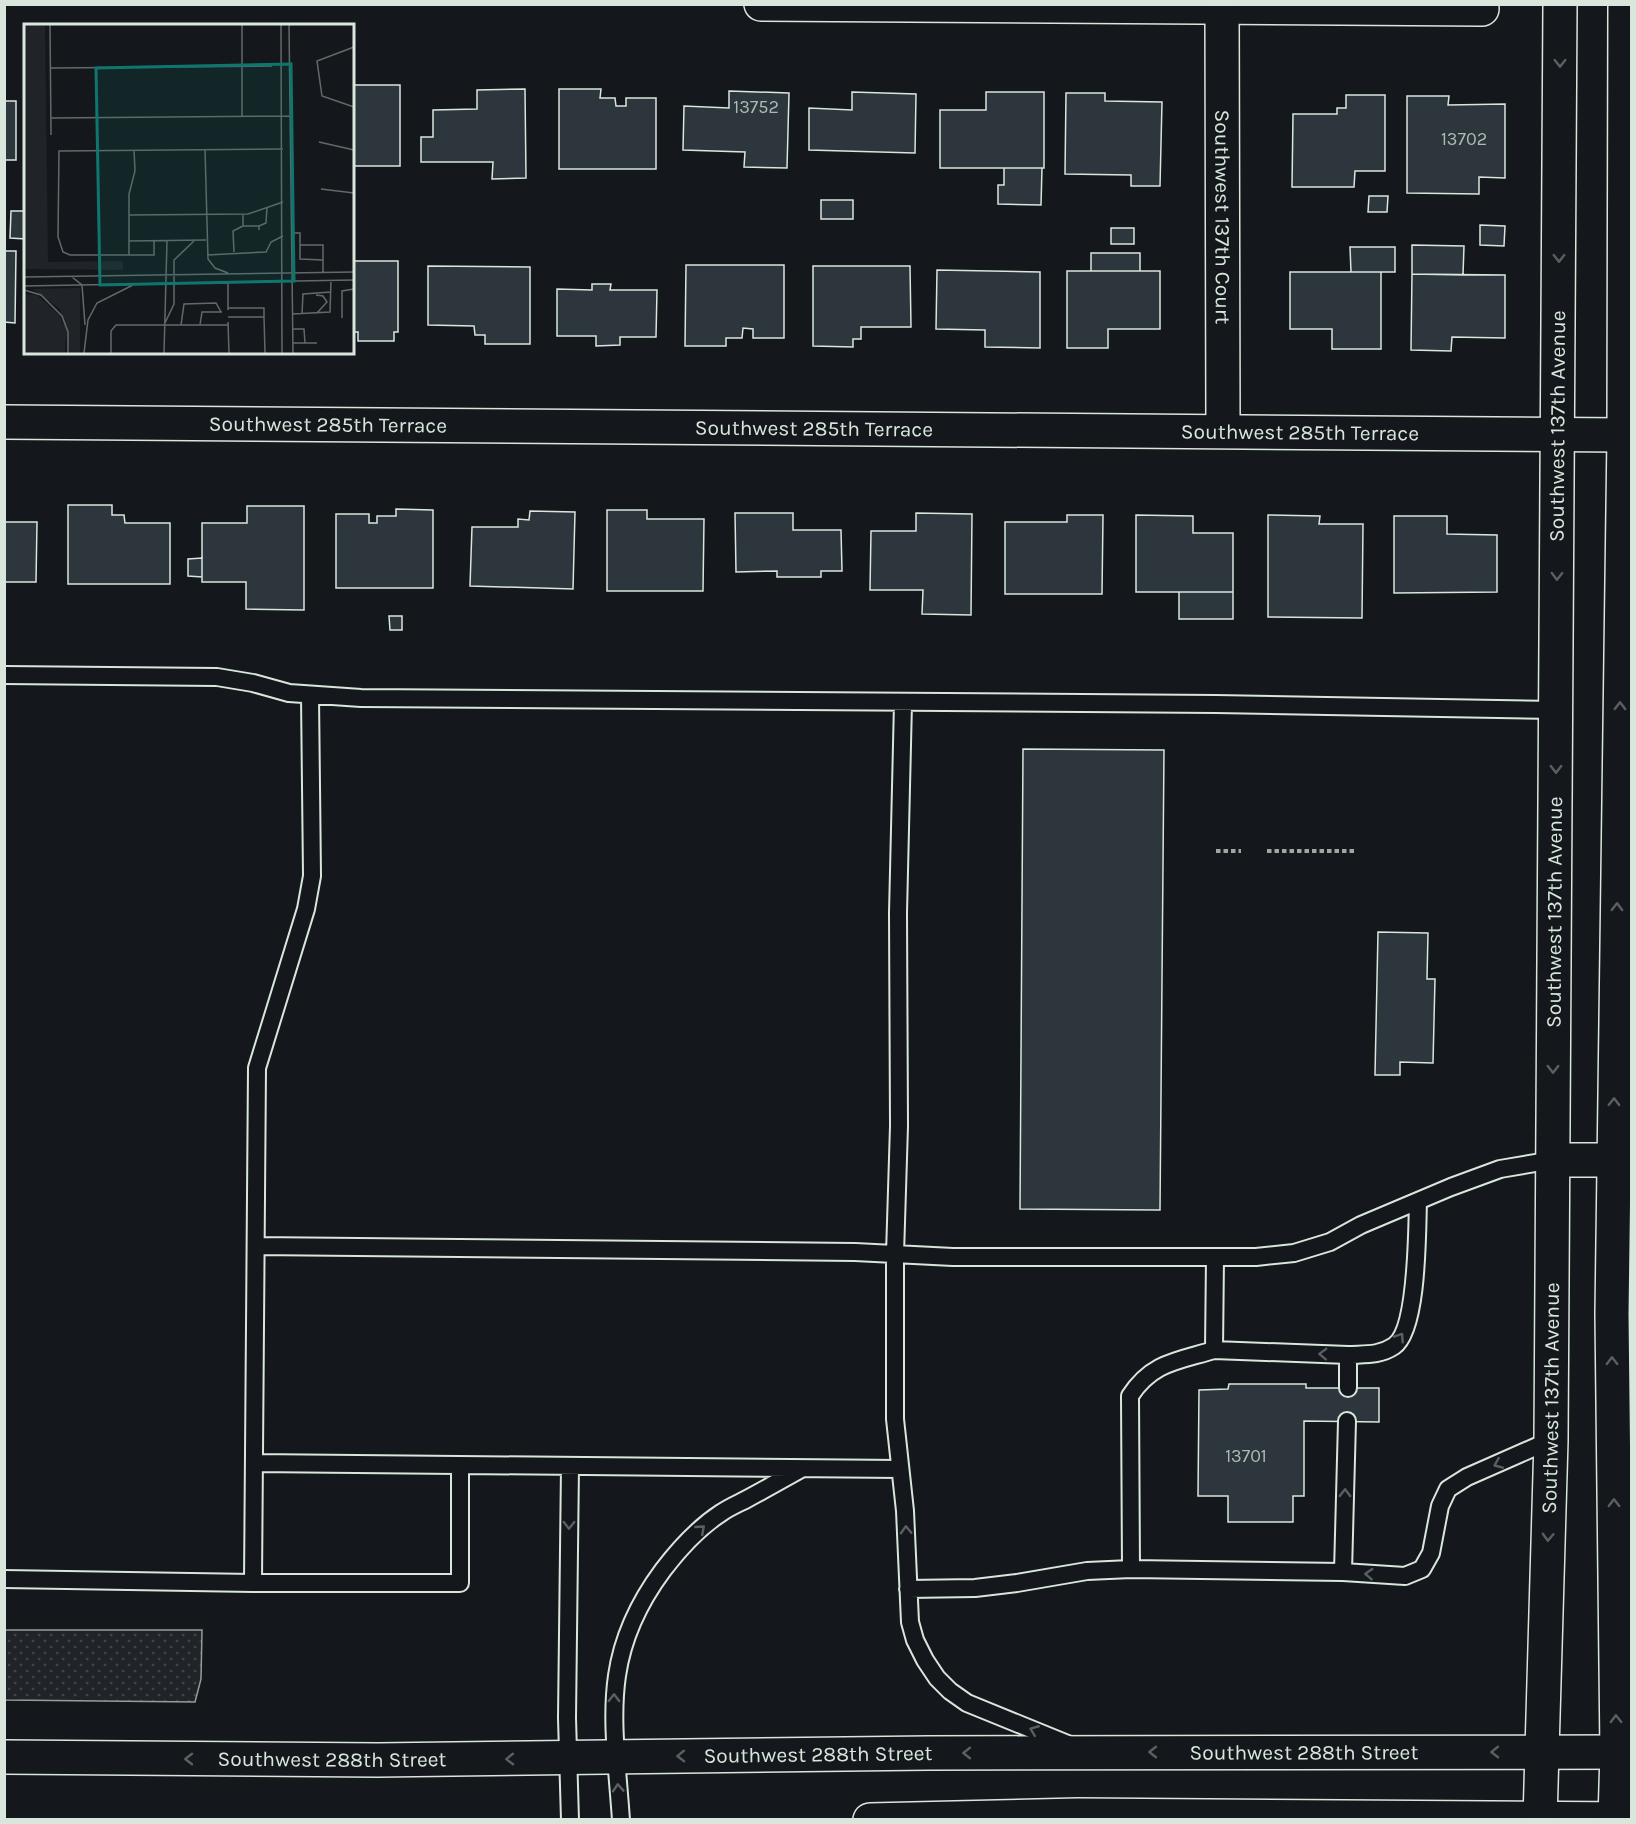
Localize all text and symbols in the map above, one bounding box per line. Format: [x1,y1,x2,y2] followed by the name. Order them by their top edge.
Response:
[24,24,354,354] inset map
[1554,58,1566,67] one-way arrow
[733,96,779,118] house number: 13752
[1210,110,1235,325] street label: Southwest 137th Court
[1441,128,1487,150] house number: 13702
[1553,253,1565,262] one-way arrow
[1545,310,1570,542] street label: Southwest 137th Avenue
[209,412,447,438] street label: Southwest 285th Terrace
[695,416,933,441] street label: Southwest 285th Terrace
[1181,419,1419,445] street label: Southwest 285th Terrace
[1551,571,1563,580] one-way arrow
[1614,702,1626,711] one-way arrow
[1550,764,1562,773] one-way arrow
[1542,796,1567,1028] street label: Southwest 137th Avenue
[1611,902,1623,911] one-way arrow
[1547,1064,1559,1073] one-way arrow
[1608,1097,1620,1106] one-way arrow
[1537,1282,1564,1514] street label: Southwest 137th Avenue
[1393,1333,1404,1344] one-way arrow
[1319,1348,1328,1360] one-way arrow
[1606,1357,1618,1366] one-way arrow
[1225,1445,1267,1467] house number: 13701
[1493,1457,1504,1469] one-way arrow
[1339,1488,1351,1497] one-way arrow
[1608,1499,1620,1508] one-way arrow
[563,1520,575,1529] one-way arrow
[694,1525,705,1536] one-way arrow
[899,1526,912,1535] one-way arrow
[1542,1532,1554,1541] one-way arrow
[1365,1567,1374,1580] one-way arrow
[608,1693,620,1702] one-way arrow
[1610,1715,1622,1724] one-way arrow
[1030,1725,1040,1738] one-way arrow
[1190,1740,1418,1765] street label: Southwest 288th Street
[703,1741,932,1768] street label: Southwest 288th Street
[1149,1746,1158,1758] one-way arrow
[1491,1746,1500,1758] one-way arrow
[218,1747,447,1772] street label: Southwest 288th Street
[963,1747,972,1759] one-way arrow
[676,1750,685,1763] one-way arrow
[184,1752,193,1765] one-way arrow
[505,1753,514,1765] one-way arrow
[612,1783,625,1792] one-way arrow

